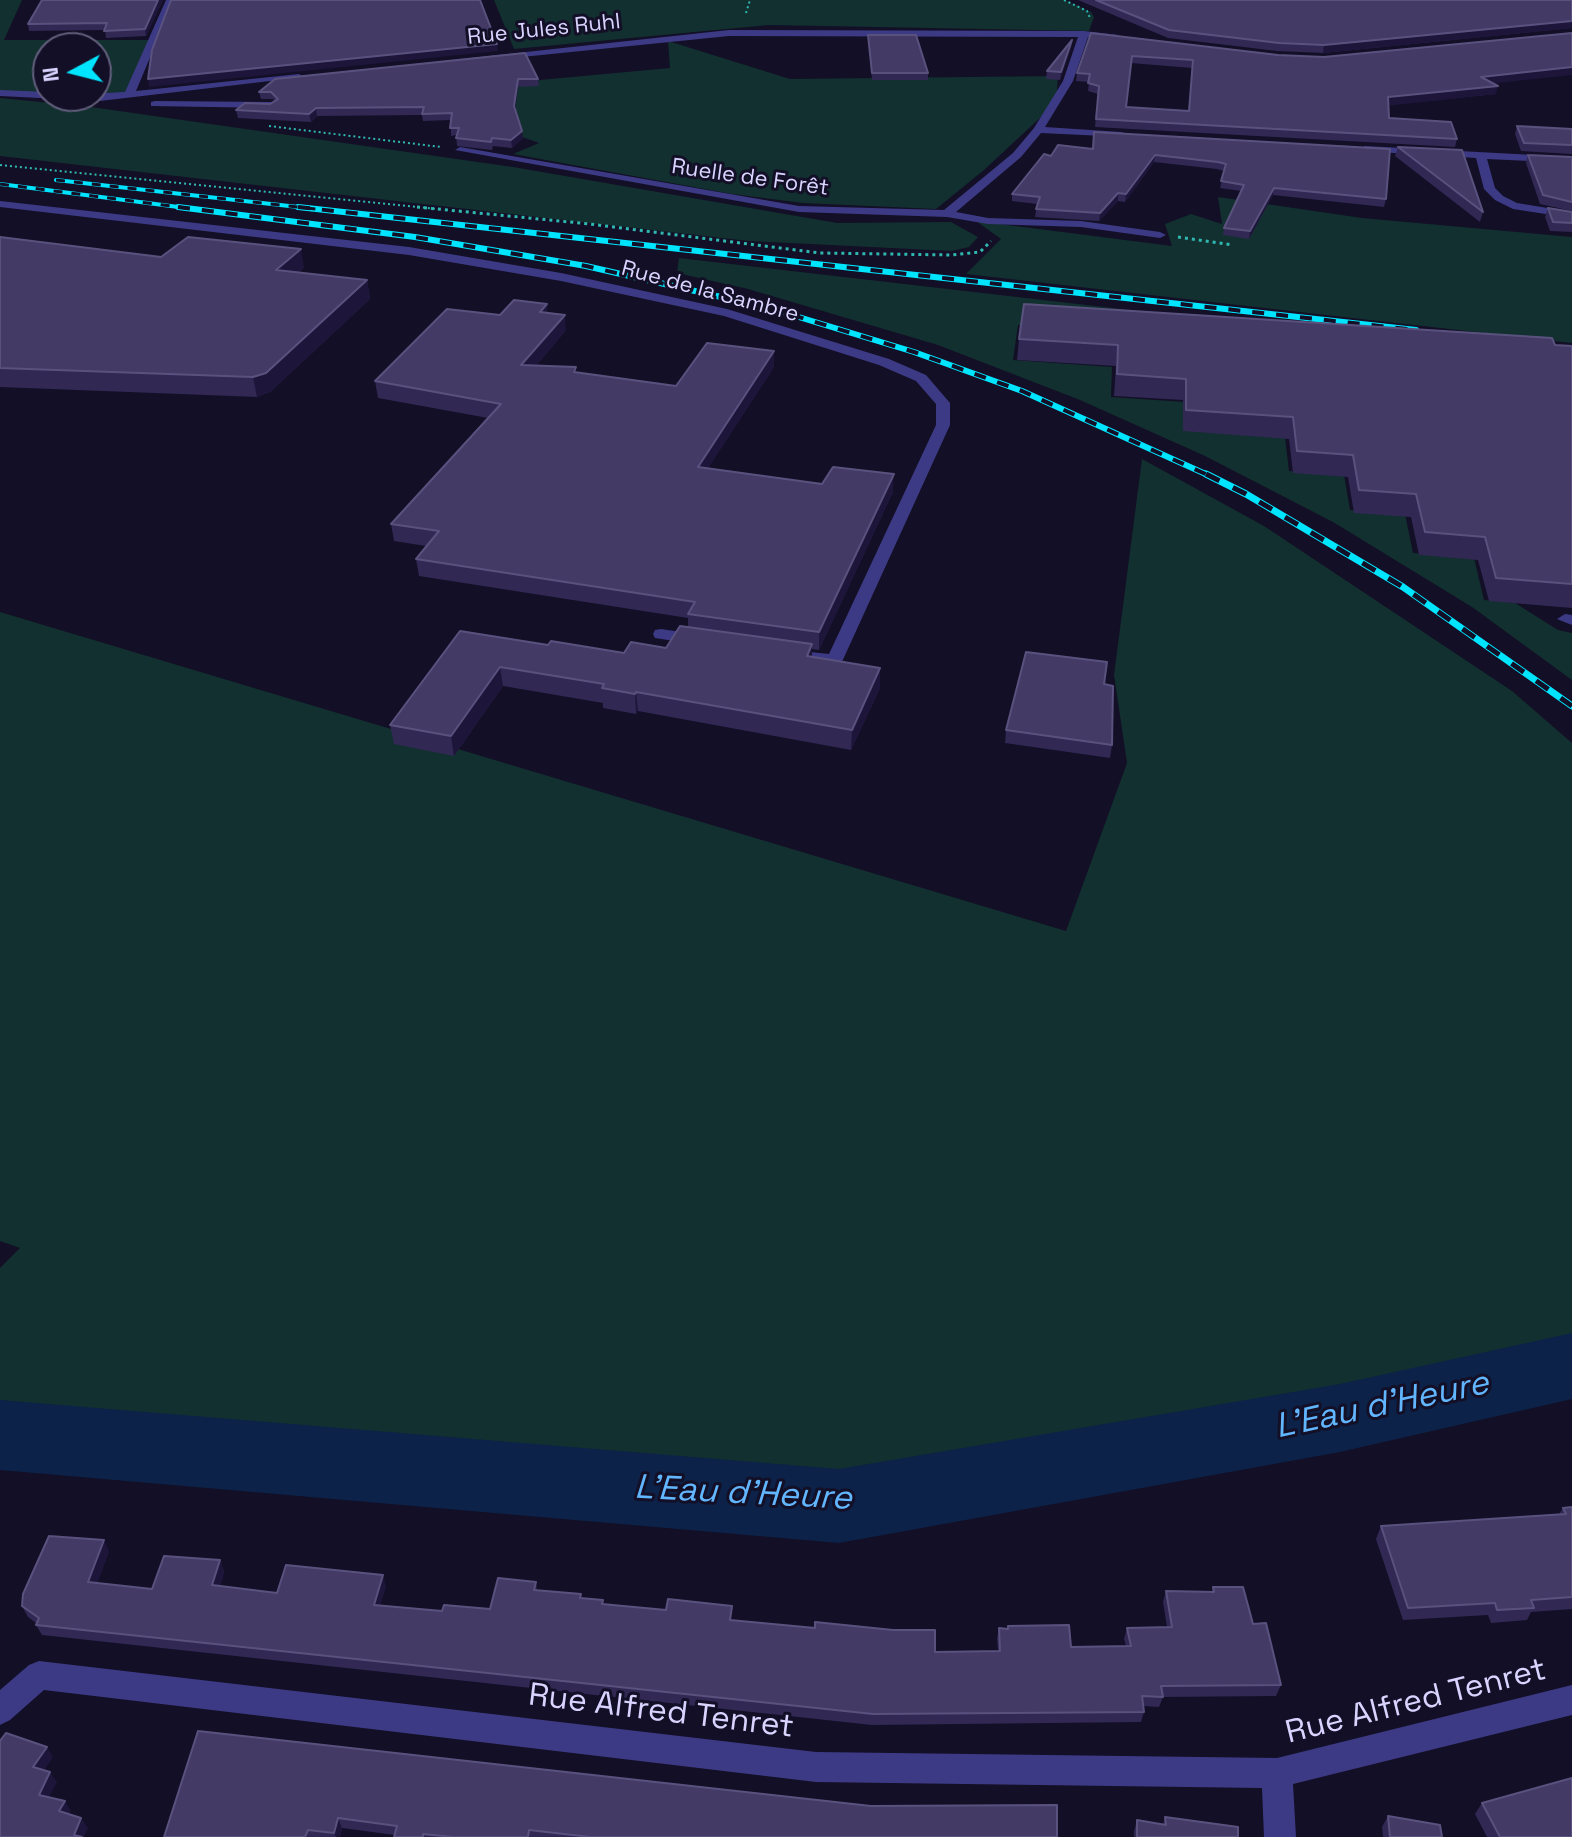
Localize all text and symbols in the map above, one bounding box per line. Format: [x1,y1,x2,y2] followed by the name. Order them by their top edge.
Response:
[466,9,622,51] street label: Rue Jules Ruhl
[32,32,112,112] north arrow
[35,66,65,84] text: N
[670,154,830,202] street label: Ruelle de Forêt
[618,256,802,328] street label: Rue de la Sambre
[1271,1363,1493,1449] water label: L'Eau d'Heure
[633,1468,853,1520] water label: L'Eau d'Heure
[1282,1651,1550,1753] street label: Rue Alfred Tenret
[526,1677,796,1747] street label: Rue Alfred Tenret

